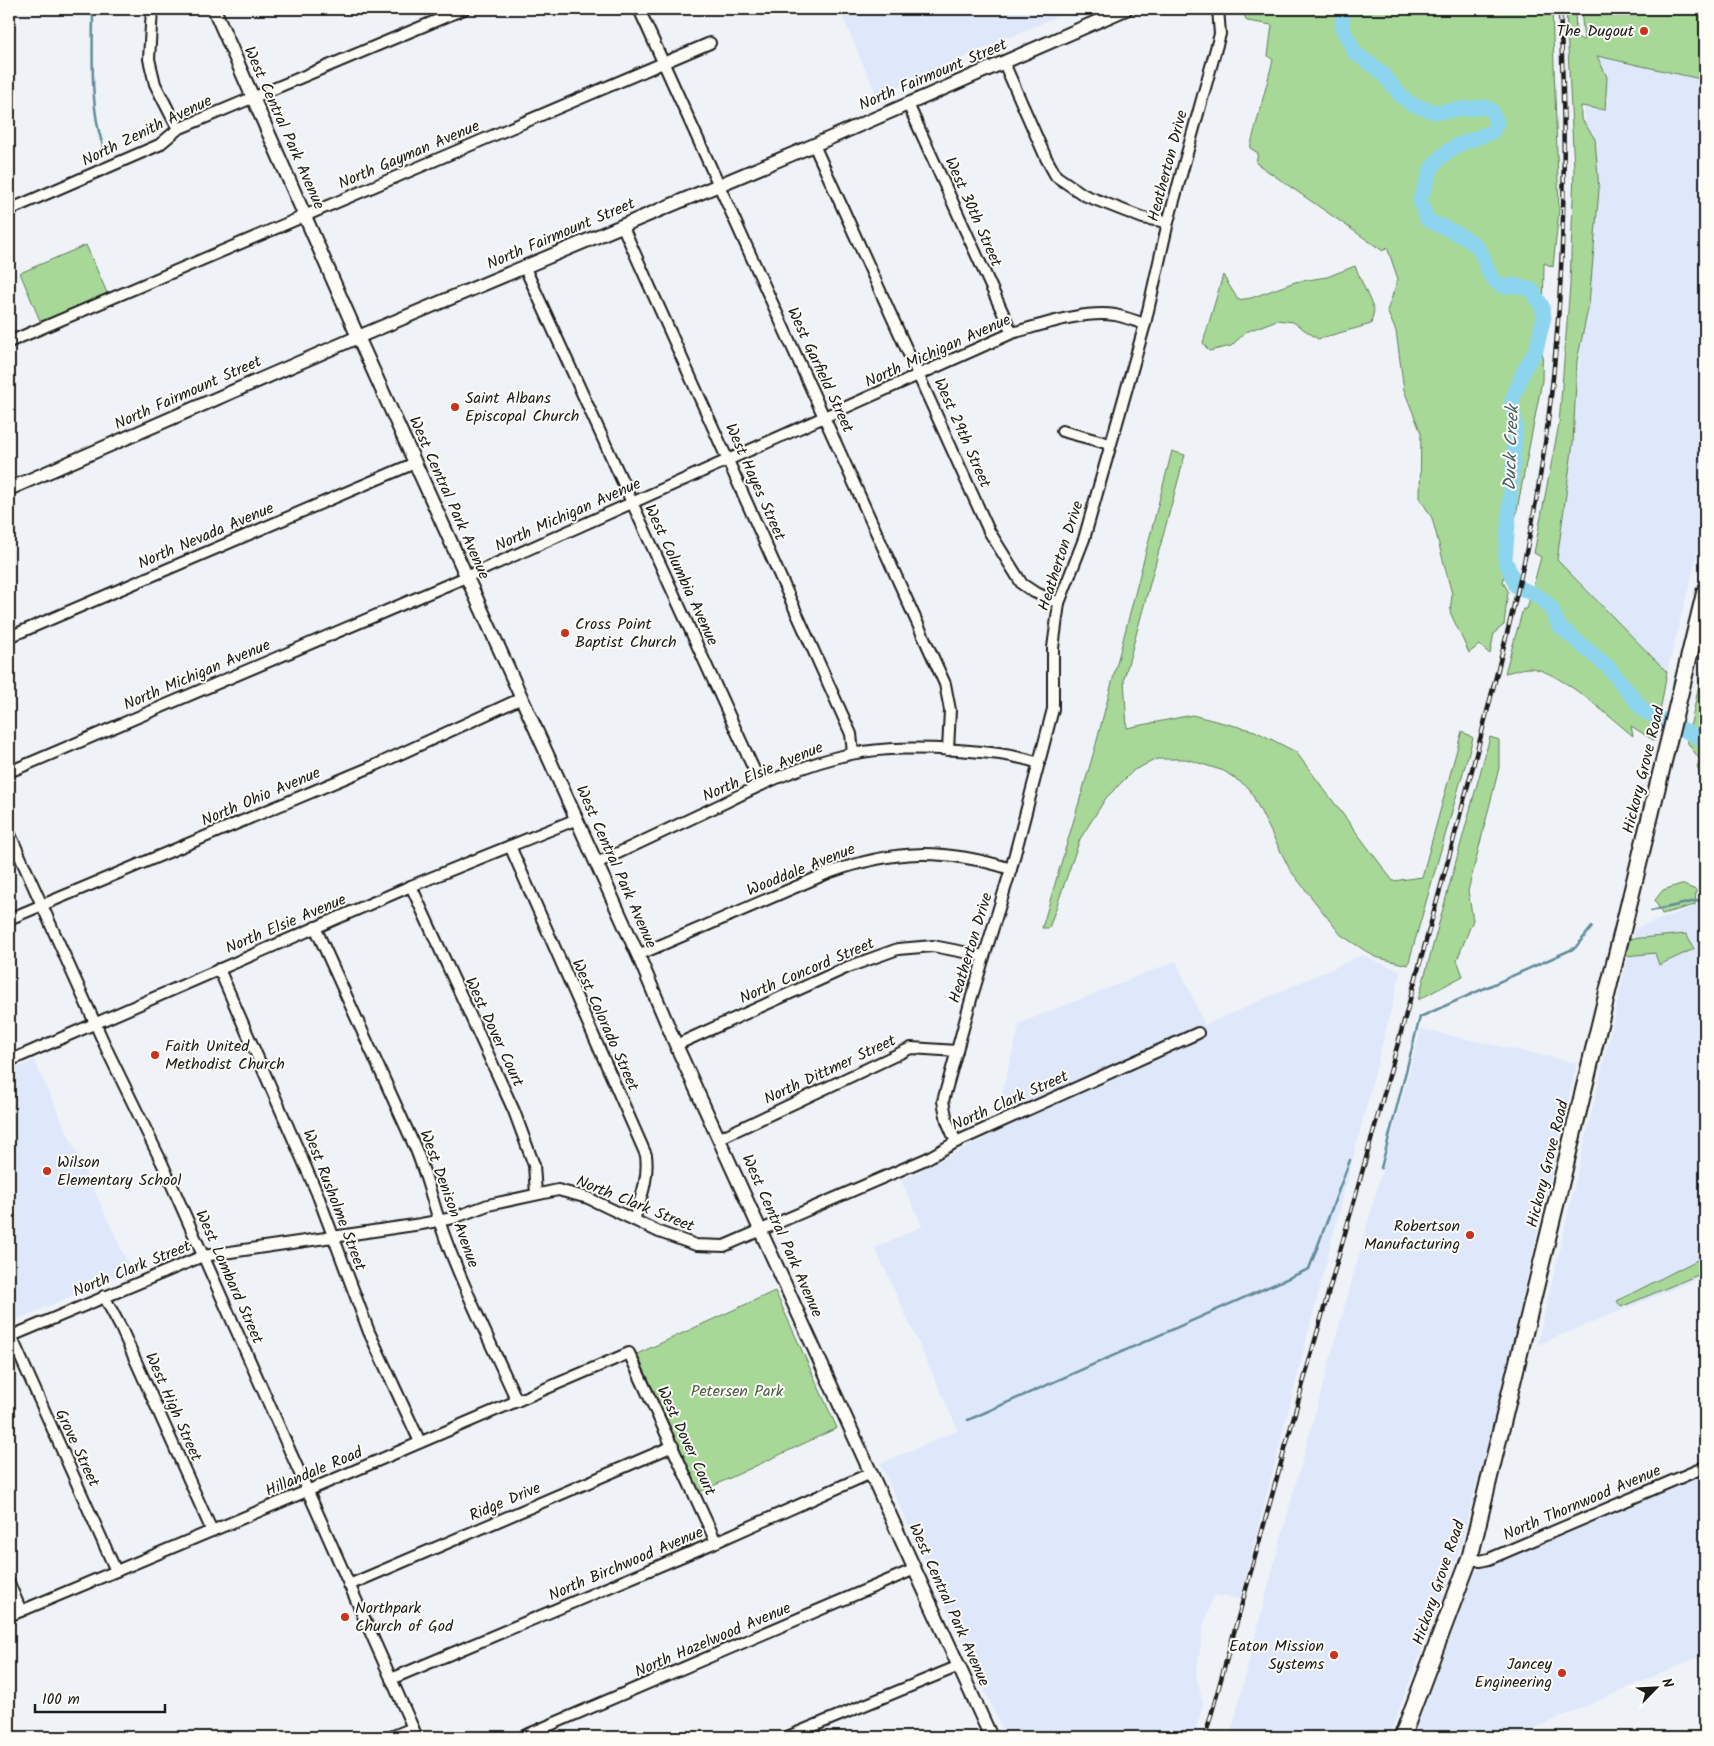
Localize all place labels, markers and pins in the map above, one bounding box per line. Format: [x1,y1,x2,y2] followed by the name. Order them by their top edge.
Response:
[1556,19,1635,44] place label: The Dugout
[1638,25,1650,37] marker: The Dugout
[465,386,579,429] place label: Saint Albans Episcopal Church
[449,401,461,413] marker: Saint Albans Episcopal Church
[575,612,677,655] place label: Cross Point Baptist Church
[559,627,571,639] marker: Cross Point Baptist Church
[165,1034,285,1077] place label: Faith United Methodist Church
[149,1049,161,1061] marker: Faith United Methodist Church
[57,1150,182,1193] place label: Wilson Elementary School
[41,1165,53,1177] marker: Wilson Elementary School
[1364,1214,1460,1257] place label: Robertson Manufacturing
[1464,1229,1476,1241] marker: Robertson Manufacturing
[355,1596,454,1639] place label: Northpark Church of God
[339,1611,351,1623] marker: Northpark Church of God
[1229,1634,1324,1677] place label: Eaton Mission Systems
[1328,1649,1340,1661] marker: Eaton Mission Systems
[1475,1652,1552,1695] place label: Jancey Engineering
[1556,1667,1568,1679] marker: Jancey Engineering

